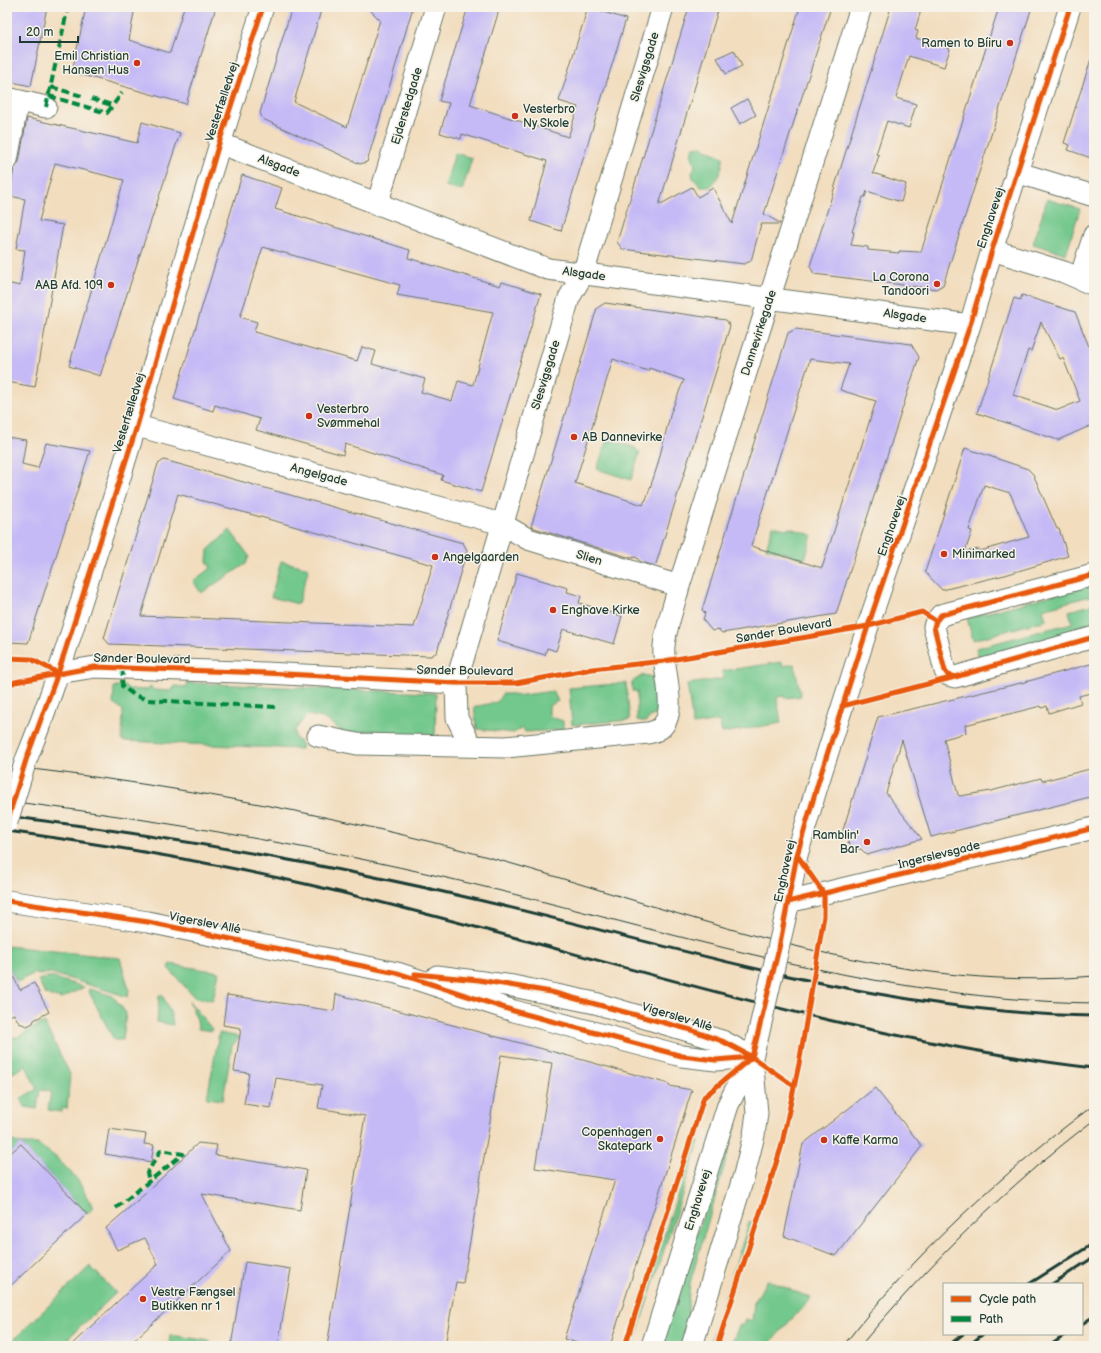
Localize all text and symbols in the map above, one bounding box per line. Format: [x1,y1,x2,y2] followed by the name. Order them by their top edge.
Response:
[20,18,78,44] scale bar
[26,25,53,40] text: 20 m
[627,30,663,104] street label: Slesvigsgade
[921,36,1002,51] place label: Ramen to Bíiru
[1005,38,1015,48] marker: Ramen to Bíiru
[54,49,129,78] place label: Emil Christian Hansen Hus
[132,58,142,68] marker: Emil Christian Hansen Hus
[202,60,242,144] street label: Vesterfælledvej
[388,66,426,146] street label: Ejderstedgade
[523,102,575,131] place label: Vesterbro Ny Skole
[510,111,520,121] marker: Vesterbro Ny Skole
[256,151,302,181] street label: Alsgade
[974,185,1008,250] street label: Enghavevej
[561,264,607,284] street label: Alsgade
[873,270,929,299] place label: La Corona Tandoori
[35,278,103,293] place label: AAB Afd. 109
[932,279,942,289] marker: La Corona Tandoori
[106,280,116,290] marker: AAB Afd. 109
[738,288,780,378] street label: Dannevirkegade
[882,306,928,326] street label: Alsgade
[528,338,564,412] street label: Slesvigsgade
[110,371,148,455] street label: Vesterfælledvej
[317,402,380,431] place label: Vesterbro Svømmehal
[304,411,314,421] marker: Vesterbro Svømmehal
[582,430,662,445] place label: AB Dannevirke
[569,432,579,442] marker: AB Dannevirke
[289,460,349,490] street label: Angelgade
[875,493,909,558] street label: Enghavevej
[574,547,604,569] street label: Slien
[952,547,1016,562] place label: Minimarked
[939,549,949,559] marker: Minimarked
[443,550,519,565] place label: Angelgaarden
[430,552,440,562] marker: Angelgaarden
[561,603,640,618] place label: Enghave Kirke
[548,605,558,615] marker: Enghave Kirke
[735,615,833,647] street label: Sønder Boulevard
[93,651,191,667] street label: Sønder Boulevard
[416,663,514,679] street label: Sønder Boulevard
[812,828,860,857] place label: Ramblin' Bar
[862,837,872,847] marker: Ramblin' Bar
[771,838,799,904] street label: Enghavevej
[896,838,982,872] street label: Ingerslevsgade
[168,909,242,937] street label: Vigerslev Allé
[640,999,714,1035] street label: Vigerslev Allé
[582,1125,652,1154] place label: Copenhagen Skatepark
[832,1133,898,1148] place label: Kaffe Karma
[655,1134,665,1144] marker: Copenhagen Skatepark
[819,1135,829,1145] marker: Kaffe Karma
[682,1167,714,1232] street label: Enghavevej
[943,1283,1083,1335] legend
[151,1285,236,1314] place label: Vestre Fængsel Butikken nr 1
[979,1292,1036,1307] text: Cycle path
[138,1294,148,1304] marker: Vestre Fængsel Butikken nr 1
[979,1312,1004,1327] text: Path

